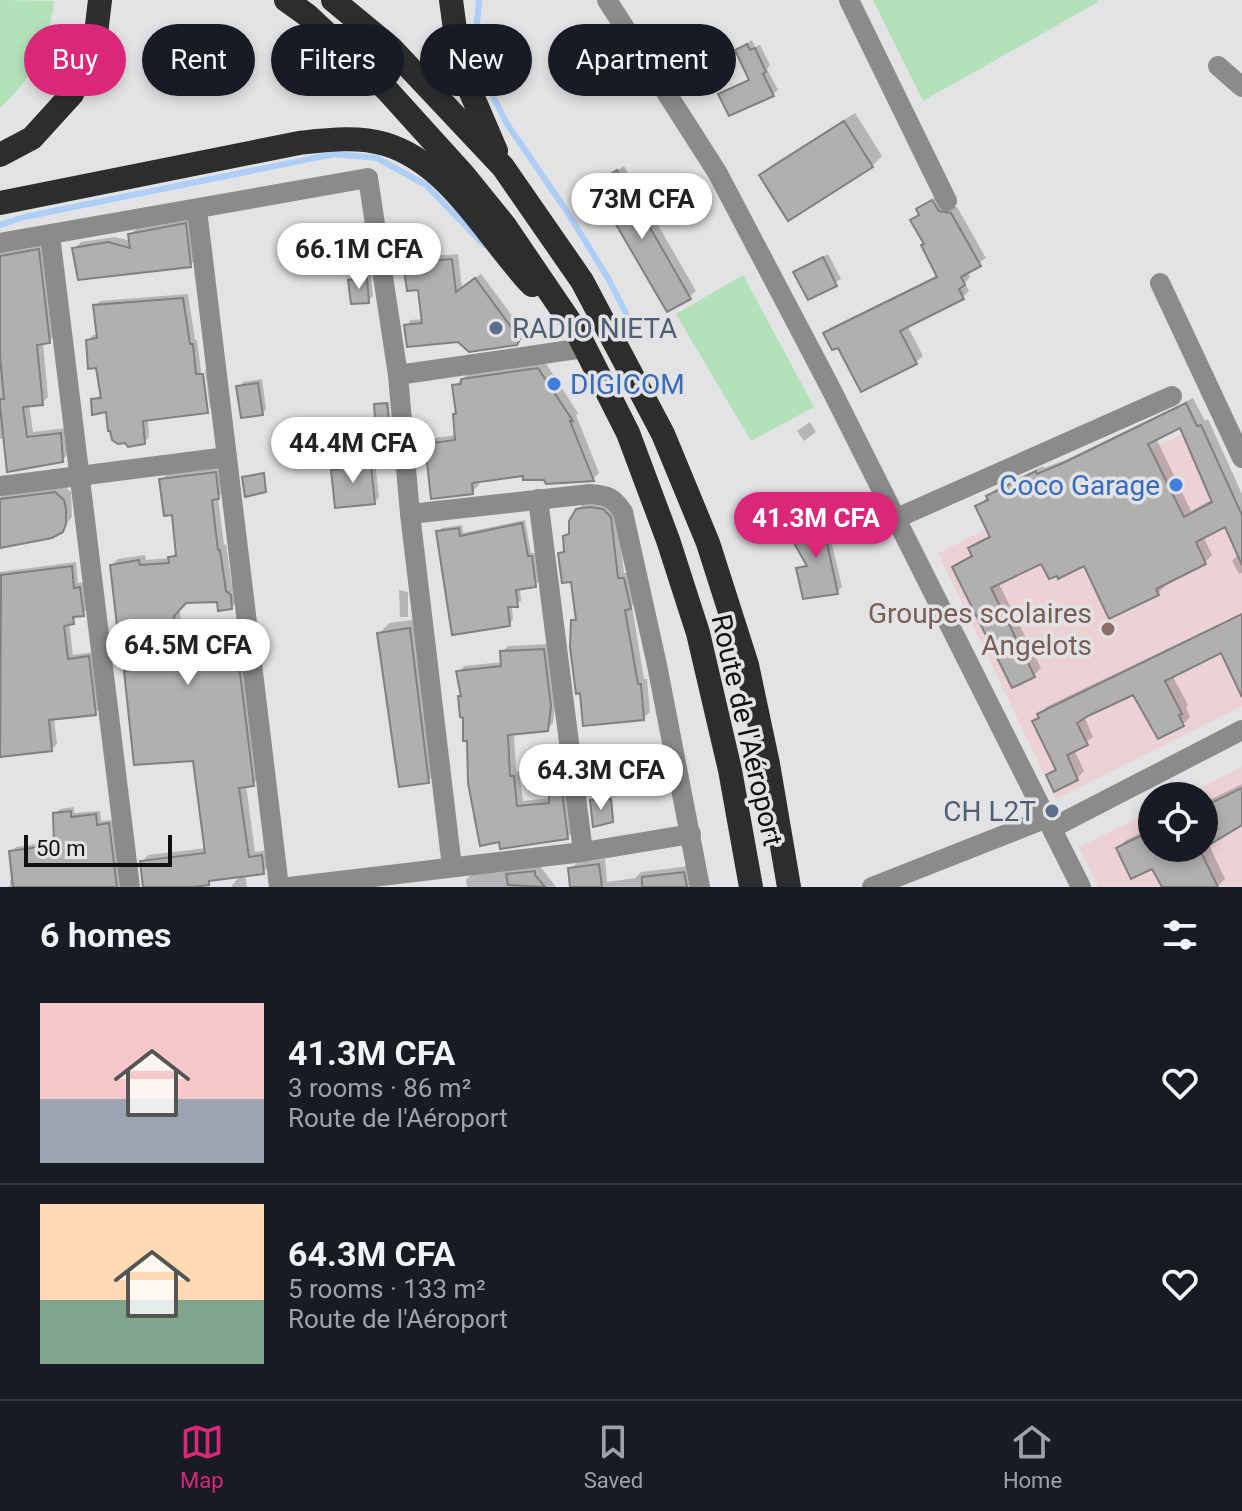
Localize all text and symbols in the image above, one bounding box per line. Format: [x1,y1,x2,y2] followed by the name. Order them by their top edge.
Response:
[24,24,126,96] chip: Buy
[142,24,255,96] chip: Rent
[271,24,404,96] chip: Filters
[420,24,532,96] chip: New
[548,24,736,96] chip: Apartment
[568,173,716,241] pin: 73M CFA
[589,184,695,214] text: 73M CFA
[267,223,451,291] pin: 66.1M CFA
[295,234,423,264] text: 66.1M CFA
[512,312,677,345] place label: RADIO NIETA
[487,319,505,337] marker: RADIO NIETA
[570,368,685,401] place label: DIGICOM
[545,375,563,393] marker: DIGICOM
[261,417,445,485] pin: 44.4M CFA
[289,428,417,458] text: 44.4M CFA
[999,469,1160,502] place label: Coco Garage
[1167,476,1185,494] marker: Coco Garage
[724,492,908,560] pin: 41.3M CFA
[752,503,880,533] text: 41.3M CFA
[868,597,1092,662] place label: Groupes scolaires Angelots
[704,611,790,849] street label: Route de l'Aéroport
[96,619,280,687] pin: 64.5M CFA
[1099,620,1117,638] marker: Groupes scolaires Angelots
[124,630,252,660] text: 64.5M CFA
[509,744,693,812] pin: 64.3M CFA
[537,755,665,785] text: 64.3M CFA
[1138,782,1218,862] map controls
[1138,782,1218,862] button: locate
[943,795,1036,828] place label: CH L2T
[1043,802,1061,820] marker: CH L2T
[24,831,172,867] scale bar
[36,836,85,861] text: 50 m
[1158,913,1202,957] icon: filters
[40,915,171,955] text: 6 homes
[288,1033,455,1073] text: 41.3M CFA
[104,1035,200,1131] icon: home
[1158,1061,1202,1105] icon: heart
[288,1073,471,1103] text: 3 rooms · 86 m²
[288,1103,508,1133] text: Route de l'Aéroport
[288,1234,455,1274] text: 64.3M CFA
[104,1236,200,1332] icon: home
[1158,1262,1202,1306] icon: heart
[288,1274,486,1304] text: 5 rooms · 133 m²
[288,1304,508,1334] text: Route de l'Aéroport
[180,1420,224,1493] tab: Map
[584,1420,643,1493] tab: Saved
[1003,1420,1062,1493] tab: Home

